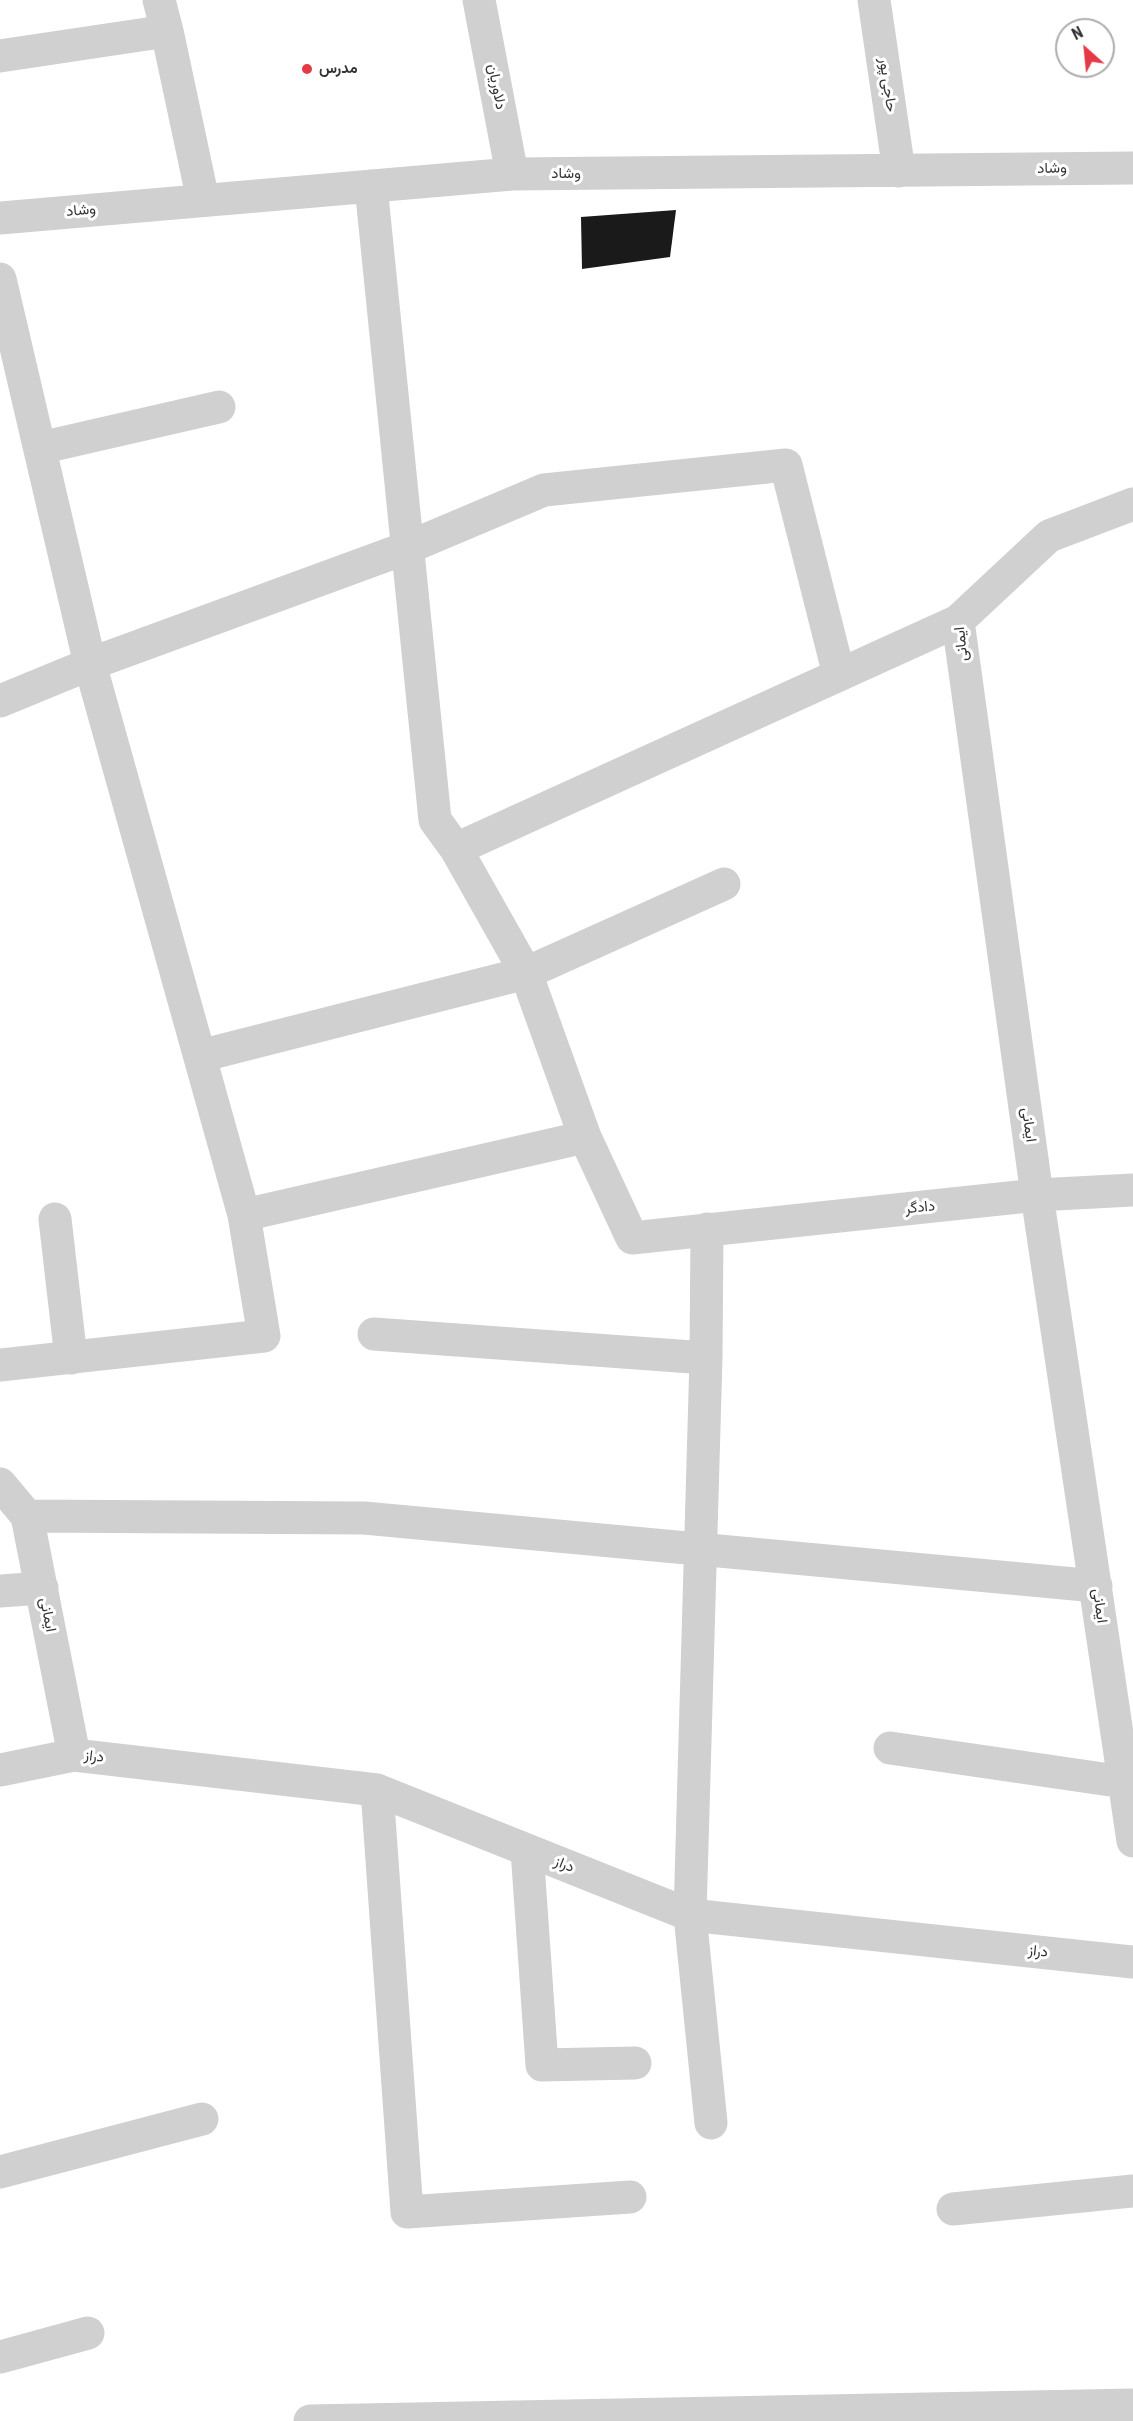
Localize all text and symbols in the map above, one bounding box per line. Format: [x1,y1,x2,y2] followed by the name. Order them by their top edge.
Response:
[1055,18,1115,78] north arrow
[1069,23,1086,44] text: N
[874,57,900,113] street label: حاجی پور
[319,60,358,78] place label: مدرس
[300,62,314,76] marker: مدرس
[483,63,509,111] street label: دلاوریان
[1037,160,1067,178] street label: وشاد
[551,165,581,183] street label: وشاد
[65,201,97,221] street label: وشاد
[951,626,973,662] street label: ایمانی
[1017,1107,1039,1143] street label: ایمانی
[904,1197,936,1219] street label: دادگر
[1088,1588,1110,1624] street label: ایمانی
[35,1596,59,1634] street label: ایمانی
[83,1747,105,1767] street label: دراز
[551,1853,577,1877] street label: دراز
[1027,1942,1049,1962] street label: دراز

